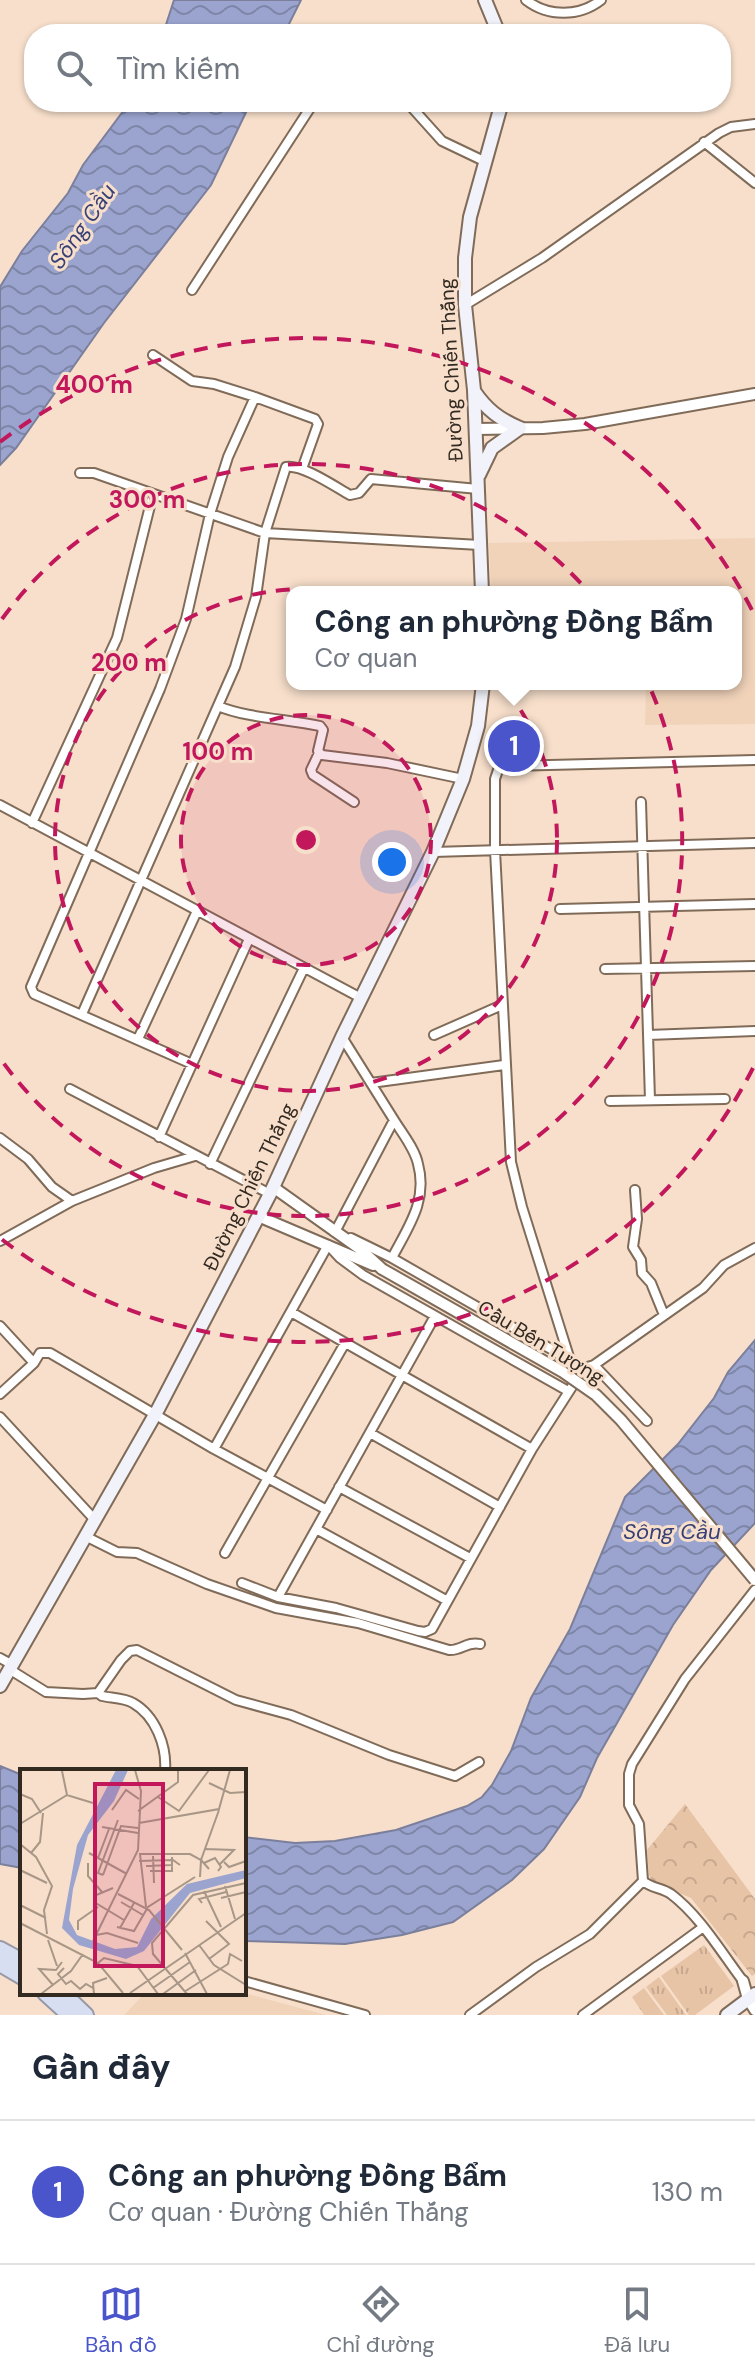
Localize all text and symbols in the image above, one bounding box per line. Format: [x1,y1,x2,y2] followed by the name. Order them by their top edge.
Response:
[24,24,731,112] search box
[52,46,96,90] icon: search
[116,49,240,88] text: Tìm kiếm
[43,178,122,275] water label: Sông Cầu
[433,278,469,462] street label: Đường Chiến Thắng
[55,369,133,400] text: 400 m
[109,484,185,515] text: 300 m
[286,586,742,690] popup
[314,602,714,641] text: Công an phường Đồng Bẩm
[314,641,417,675] text: Cơ quan
[91,647,167,678] text: 200 m
[488,716,540,776] pin: 1
[183,736,253,767] text: 100 m
[292,826,320,854] centre of rings
[372,842,412,882] your location
[197,1099,301,1275] street label: Đường Chiến Thắng
[473,1294,609,1390] street label: Cầu Bến Tượng
[623,1517,721,1546] water label: Sông Cầu
[20,1769,246,1995] inset map
[32,2045,170,2090] text: Gần đây
[108,2156,507,2195] text: Công an phường Đồng Bẩm
[53,2175,63,2209] text: 1
[652,2175,723,2209] text: 130 m
[108,2195,469,2229] text: Cơ quan · Đường Chiến Thắng
[85,2282,157,2359] tab: Bản đồ
[327,2282,435,2359] tab: Chỉ đường
[604,2282,670,2359] tab: Đã lưu

